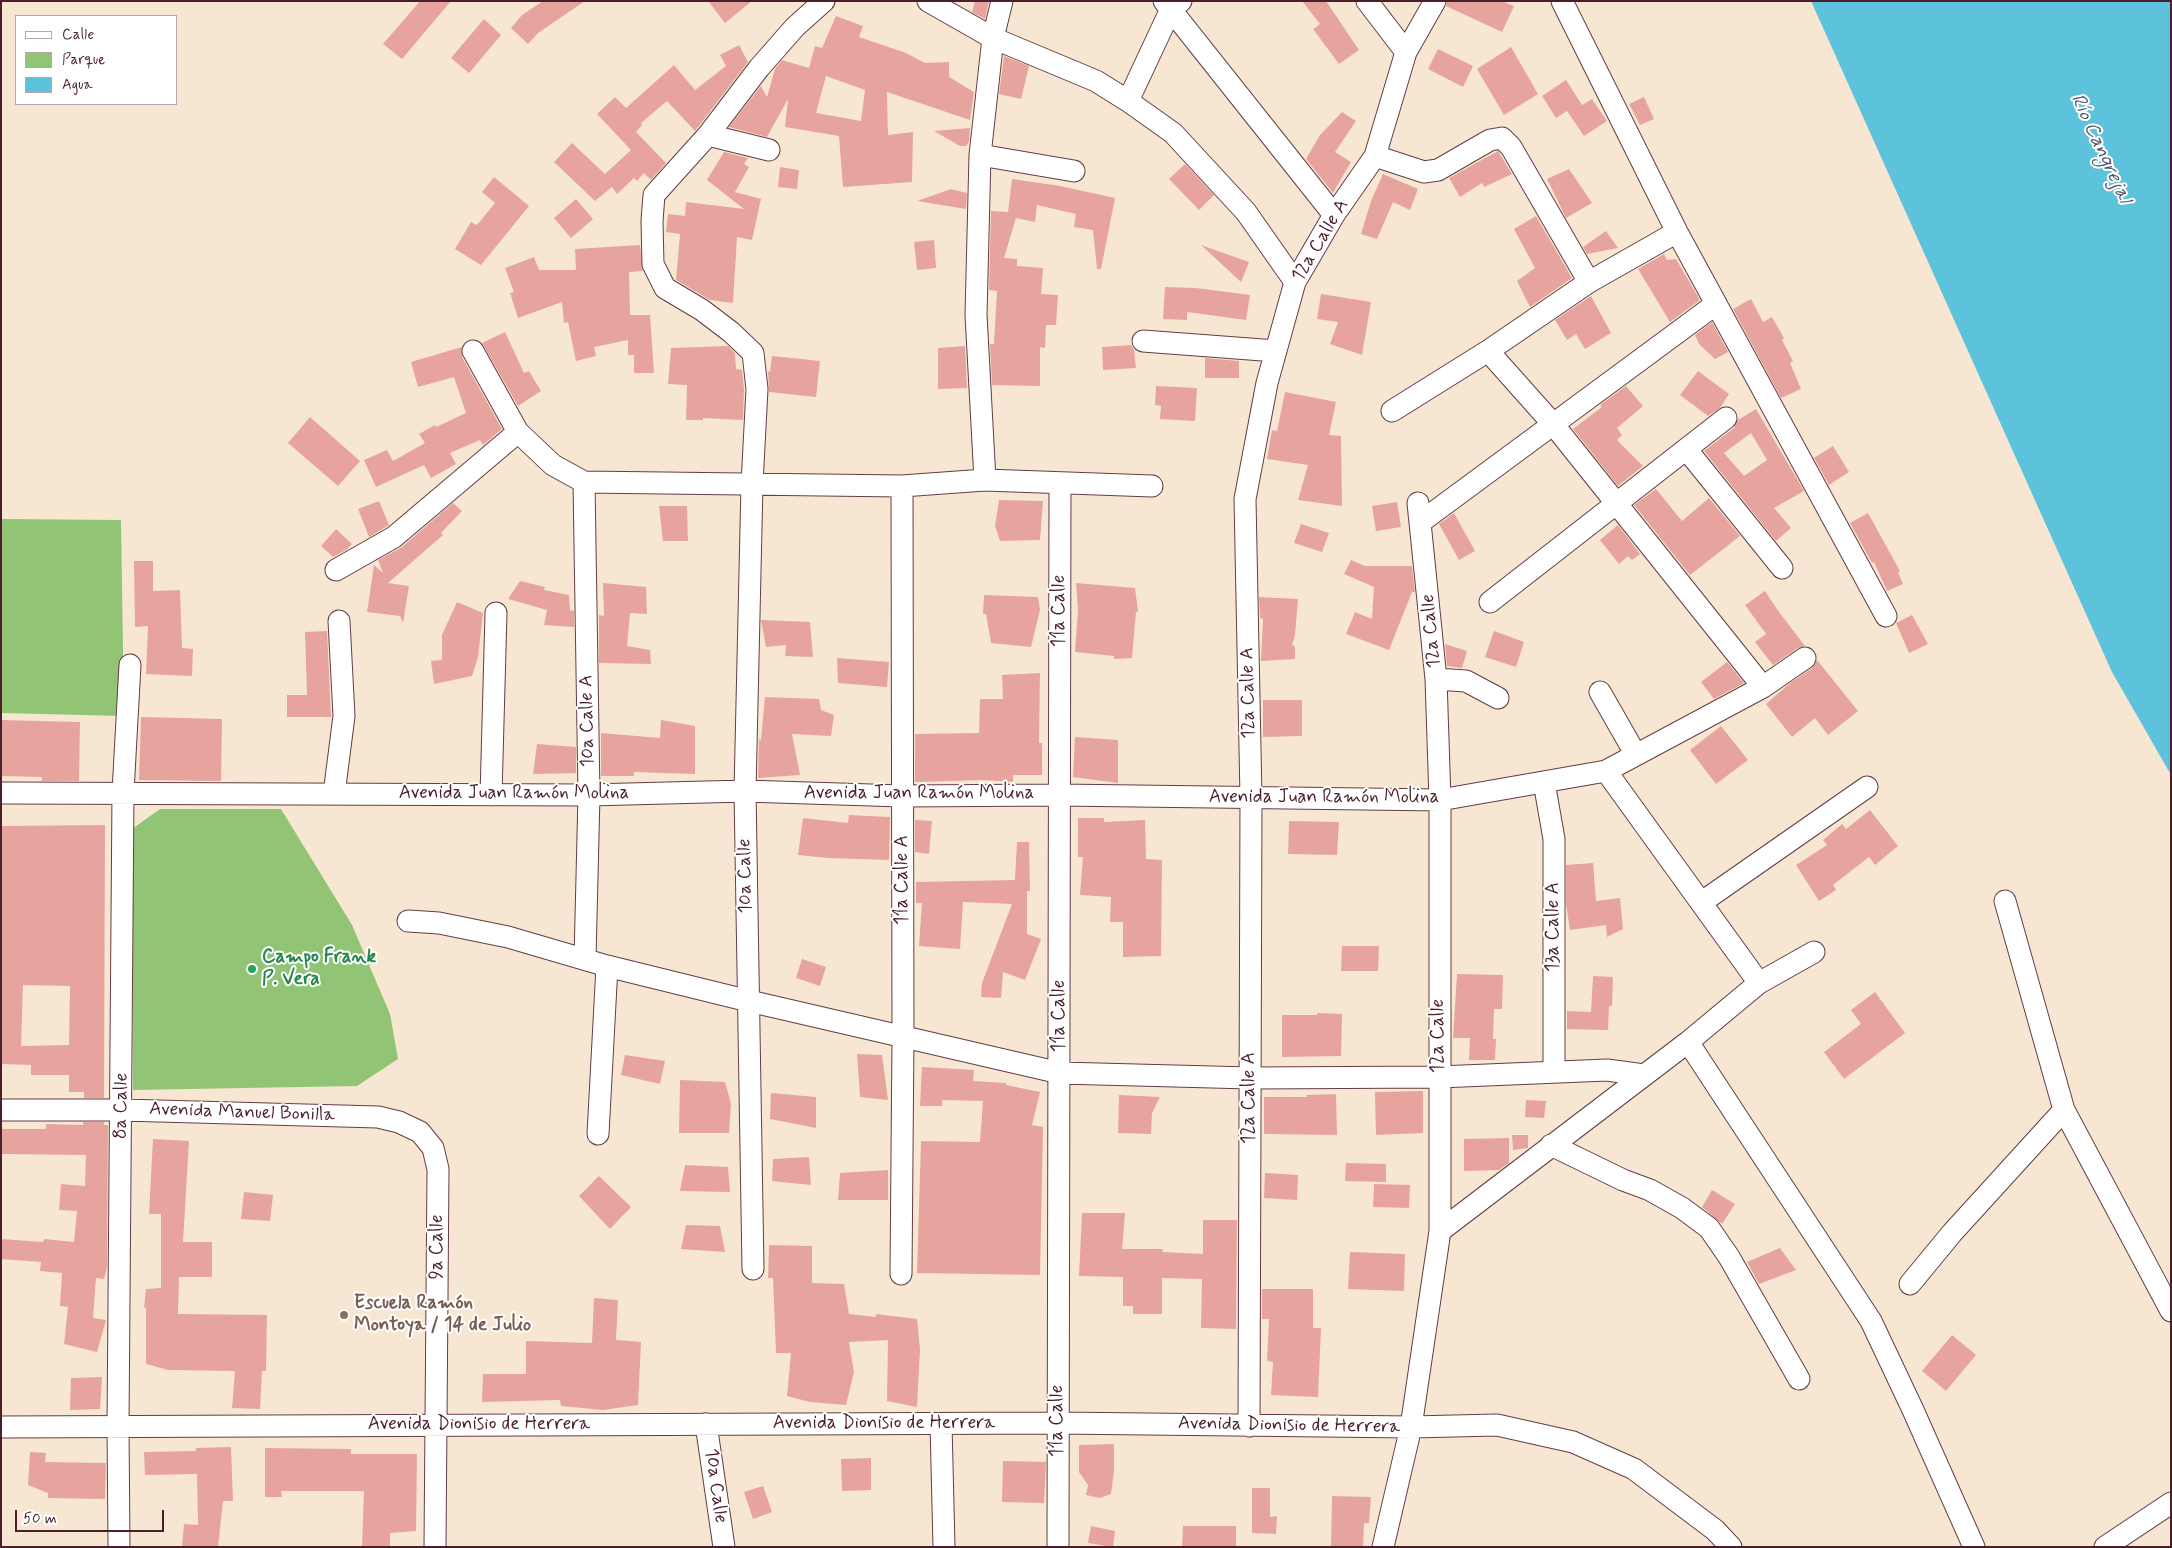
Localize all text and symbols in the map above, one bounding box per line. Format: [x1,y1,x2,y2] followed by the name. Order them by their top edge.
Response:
[15,15,178,105] legend
[62,25,94,45] text: Calle
[62,50,105,70] text: Parque
[62,75,93,95] text: Agua
[2064,91,2136,207] water label: Río Cangrejal
[1288,196,1354,286] street label: 12a Calle A
[1049,575,1071,647] street label: 11a Calle
[1417,593,1447,669] street label: 12a Calle
[1237,647,1261,739] street label: 12a Calle A
[576,674,600,768] street label: 10a Calle A
[399,783,629,805] street label: Avenida Juan Ramón Molina
[804,783,1034,805] street label: Avenida Juan Ramón Molina
[1209,787,1439,809] street label: Avenida Juan Ramón Molina
[892,835,914,925] street label: 11a Calle A
[734,838,758,914] street label: 10a Calle
[1543,882,1565,972] street label: 13a Calle A
[262,947,376,991] place label: Campo Frank P. Vera
[246,963,258,975] marker: Campo Frank P. Vera
[1049,980,1071,1052] street label: 11a Calle
[1428,999,1450,1073] street label: 12a Calle
[1239,1052,1261,1144] street label: 12a Calle A
[110,1073,134,1139] street label: 8a Calle
[149,1098,335,1128] street label: Avenida Manuel Bonilla
[427,1214,449,1280] street label: 9a Calle
[354,1293,531,1337] place label: Escuela Ramón Montoya / 14 de Julio
[338,1309,350,1321] marker: Escuela Ramón Montoya / 14 de Julio
[1047,1385,1069,1457] street label: 11a Calle
[773,1413,995,1435] street label: Avenida Dionisio de Herrera
[1178,1413,1400,1439] street label: Avenida Dionisio de Herrera
[368,1414,590,1436] street label: Avenida Dionisio de Herrera
[698,1447,732,1525] street label: 10a Calle
[18,1500,166,1532] scale bar
[23,1509,57,1529] text: 50 m

